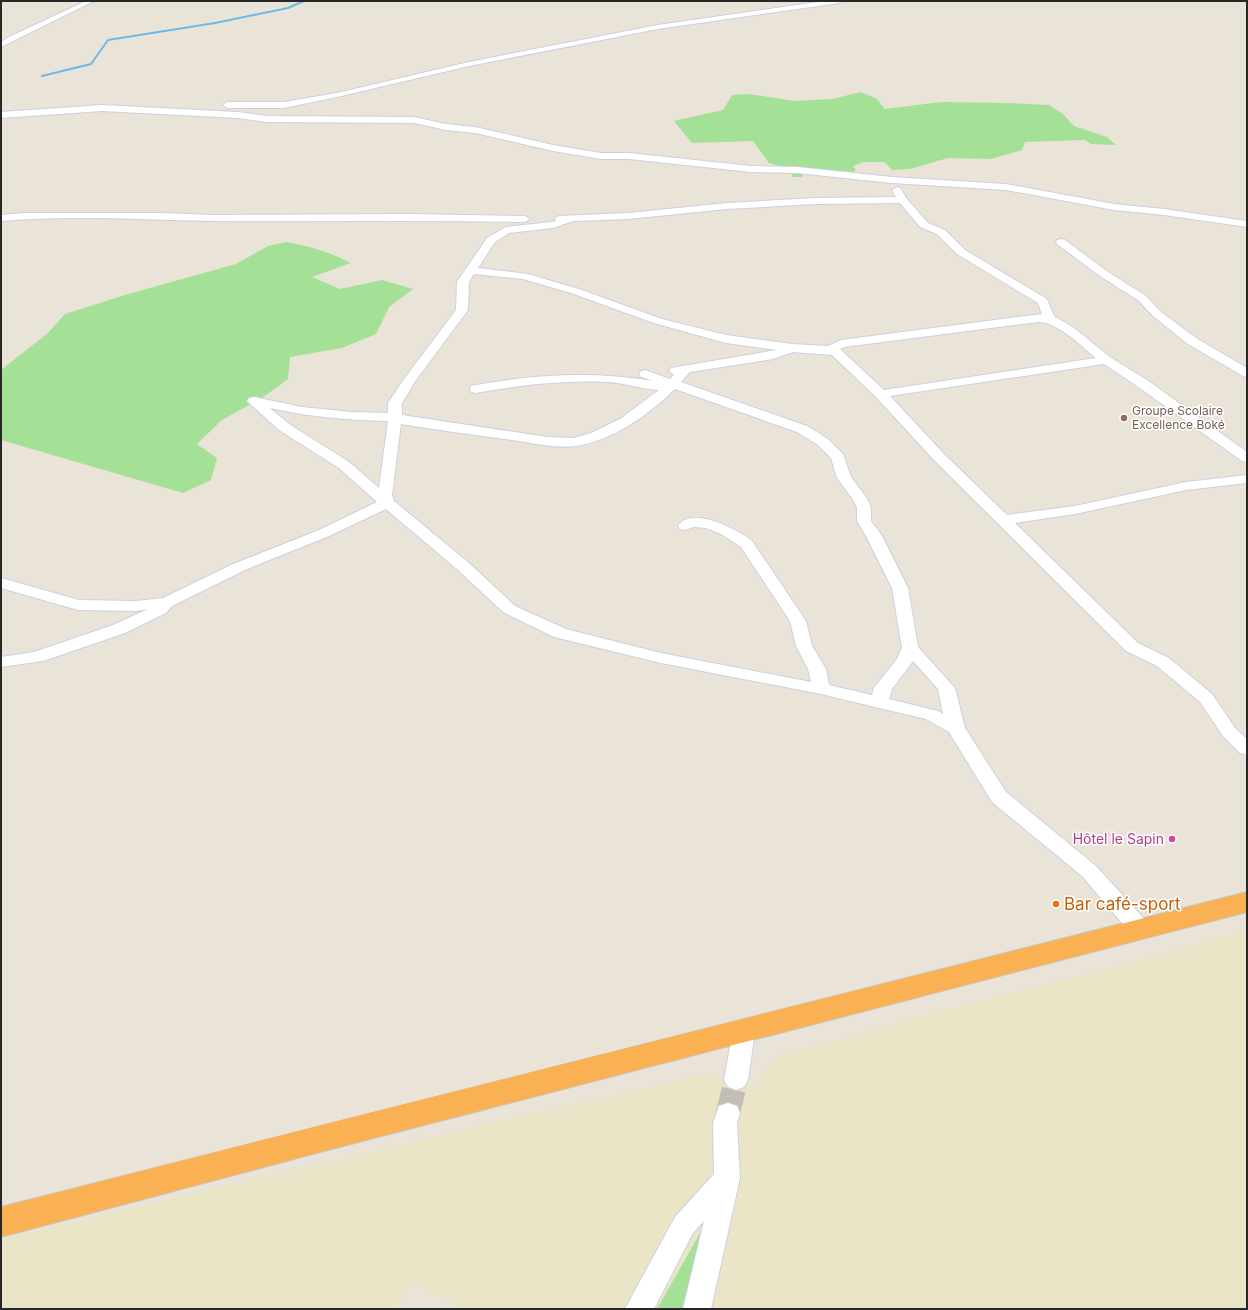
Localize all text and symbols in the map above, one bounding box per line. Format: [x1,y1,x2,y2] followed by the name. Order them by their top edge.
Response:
[1132,403,1225,432] place label: Groupe Scolaire Excellence Boké
[1119,413,1129,423] marker: Groupe Scolaire Excellence Boké
[1073,830,1164,847] place label: Hôtel le Sapin
[1167,834,1177,844] marker: Hôtel le Sapin
[1064,894,1181,914] place label: Bar café-sport
[1051,899,1061,909] marker: Bar café-sport

